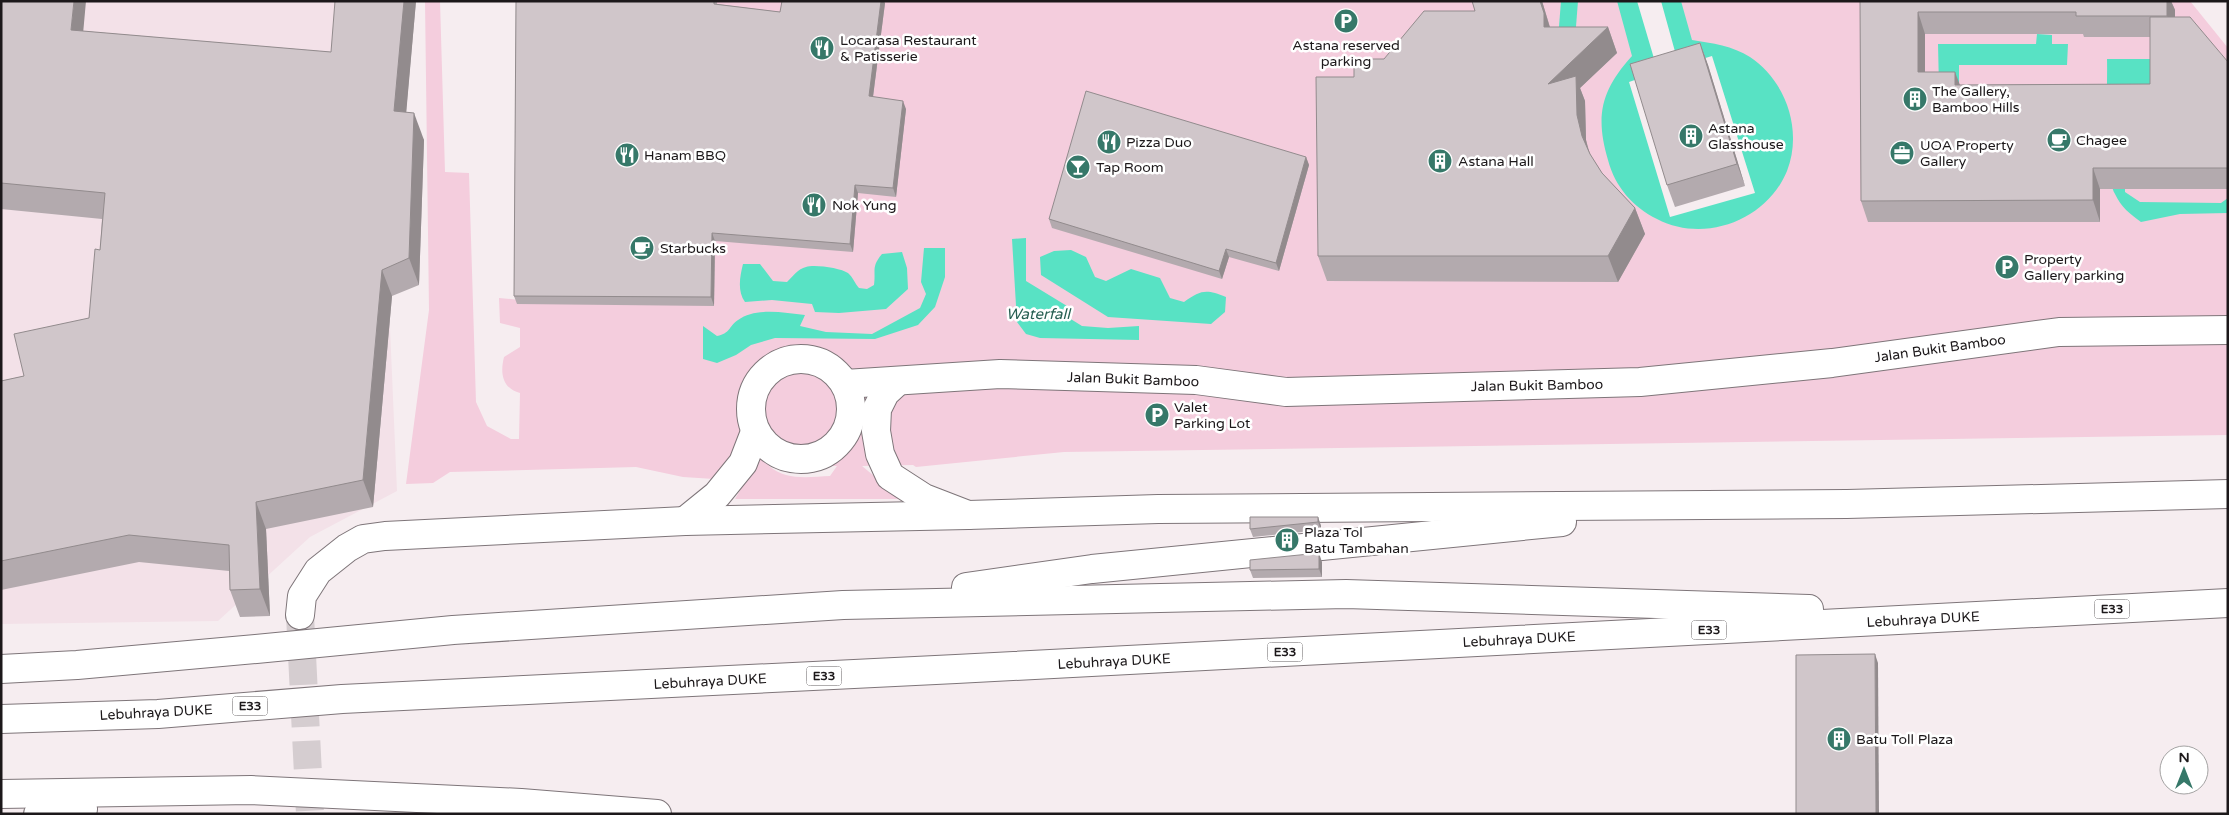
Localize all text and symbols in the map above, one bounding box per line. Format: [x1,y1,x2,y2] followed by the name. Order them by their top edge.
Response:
[1333,8,1359,34] parking icon: Astana reserved parking
[840,32,977,65] place label: Locarasa Restaurant & Patisserie
[809,35,835,61] restaurant icon: Locarasa Restaurant & Patisserie
[1292,37,1400,70] place label: Astana reserved parking
[1932,83,2020,116] place label: The Gallery, Bamboo Hills
[1902,86,1928,112] building icon: The Gallery, Bamboo Hills
[1708,120,1784,153] place label: Astana Glasshouse
[1678,123,1704,149] building icon: Astana Glasshouse
[2046,127,2072,153] cafe icon: Chagee
[1096,129,1122,155] restaurant icon: Pizza Duo
[2076,132,2127,149] place label: Chagee
[1126,134,1192,151] place label: Pizza Duo
[1920,137,2014,170] place label: UOA Property Gallery
[1889,140,1915,166] office icon: UOA Property Gallery
[614,142,640,168] restaurant icon: Hanam BBQ
[644,147,726,164] place label: Hanam BBQ
[1427,148,1453,174] building icon: Astana Hall
[1458,153,1534,170] place label: Astana Hall
[1065,154,1091,180] bar icon: Tap Room
[1096,159,1164,176] place label: Tap Room
[801,192,827,218] restaurant icon: Nok Yung
[832,197,897,214] place label: Nok Yung
[629,235,655,261] cafe icon: Starbucks
[660,240,726,257] place label: Starbucks
[2024,251,2124,284] place label: Property Gallery parking
[1994,254,2020,280] parking icon: Property Gallery parking
[1006,305,1072,323] water label: Waterfall
[1873,331,2007,366] street label: Jalan Bukit Bamboo
[1067,369,1199,390] street label: Jalan Bukit Bamboo
[1471,376,1603,395] street label: Jalan Bukit Bamboo
[1174,399,1251,432] place label: Valet Parking Lot
[1144,402,1170,428] parking icon: Valet Parking Lot
[1304,524,1409,557] place label: Plaza Tol Batu Tambahan
[1274,527,1300,553] building icon: Plaza Tol Batu Tambahan
[2094,600,2130,618] road number: E33
[1866,608,1980,631] street label: Lebuhraya DUKE
[1692,620,1726,640] road number: E33
[1462,628,1576,651] street label: Lebuhraya DUKE
[1268,642,1302,662] road number: E33
[1057,650,1171,673] street label: Lebuhraya DUKE
[806,666,842,686] road number: E33
[653,670,767,693] street label: Lebuhraya DUKE
[232,696,268,716] road number: E33
[99,701,213,724] street label: Lebuhraya DUKE
[1826,726,1852,752] building icon: Batu Toll Plaza
[1856,731,1953,748] place label: Batu Toll Plaza
[2159,745,2209,795] north arrow
[2178,749,2190,766] text: N

